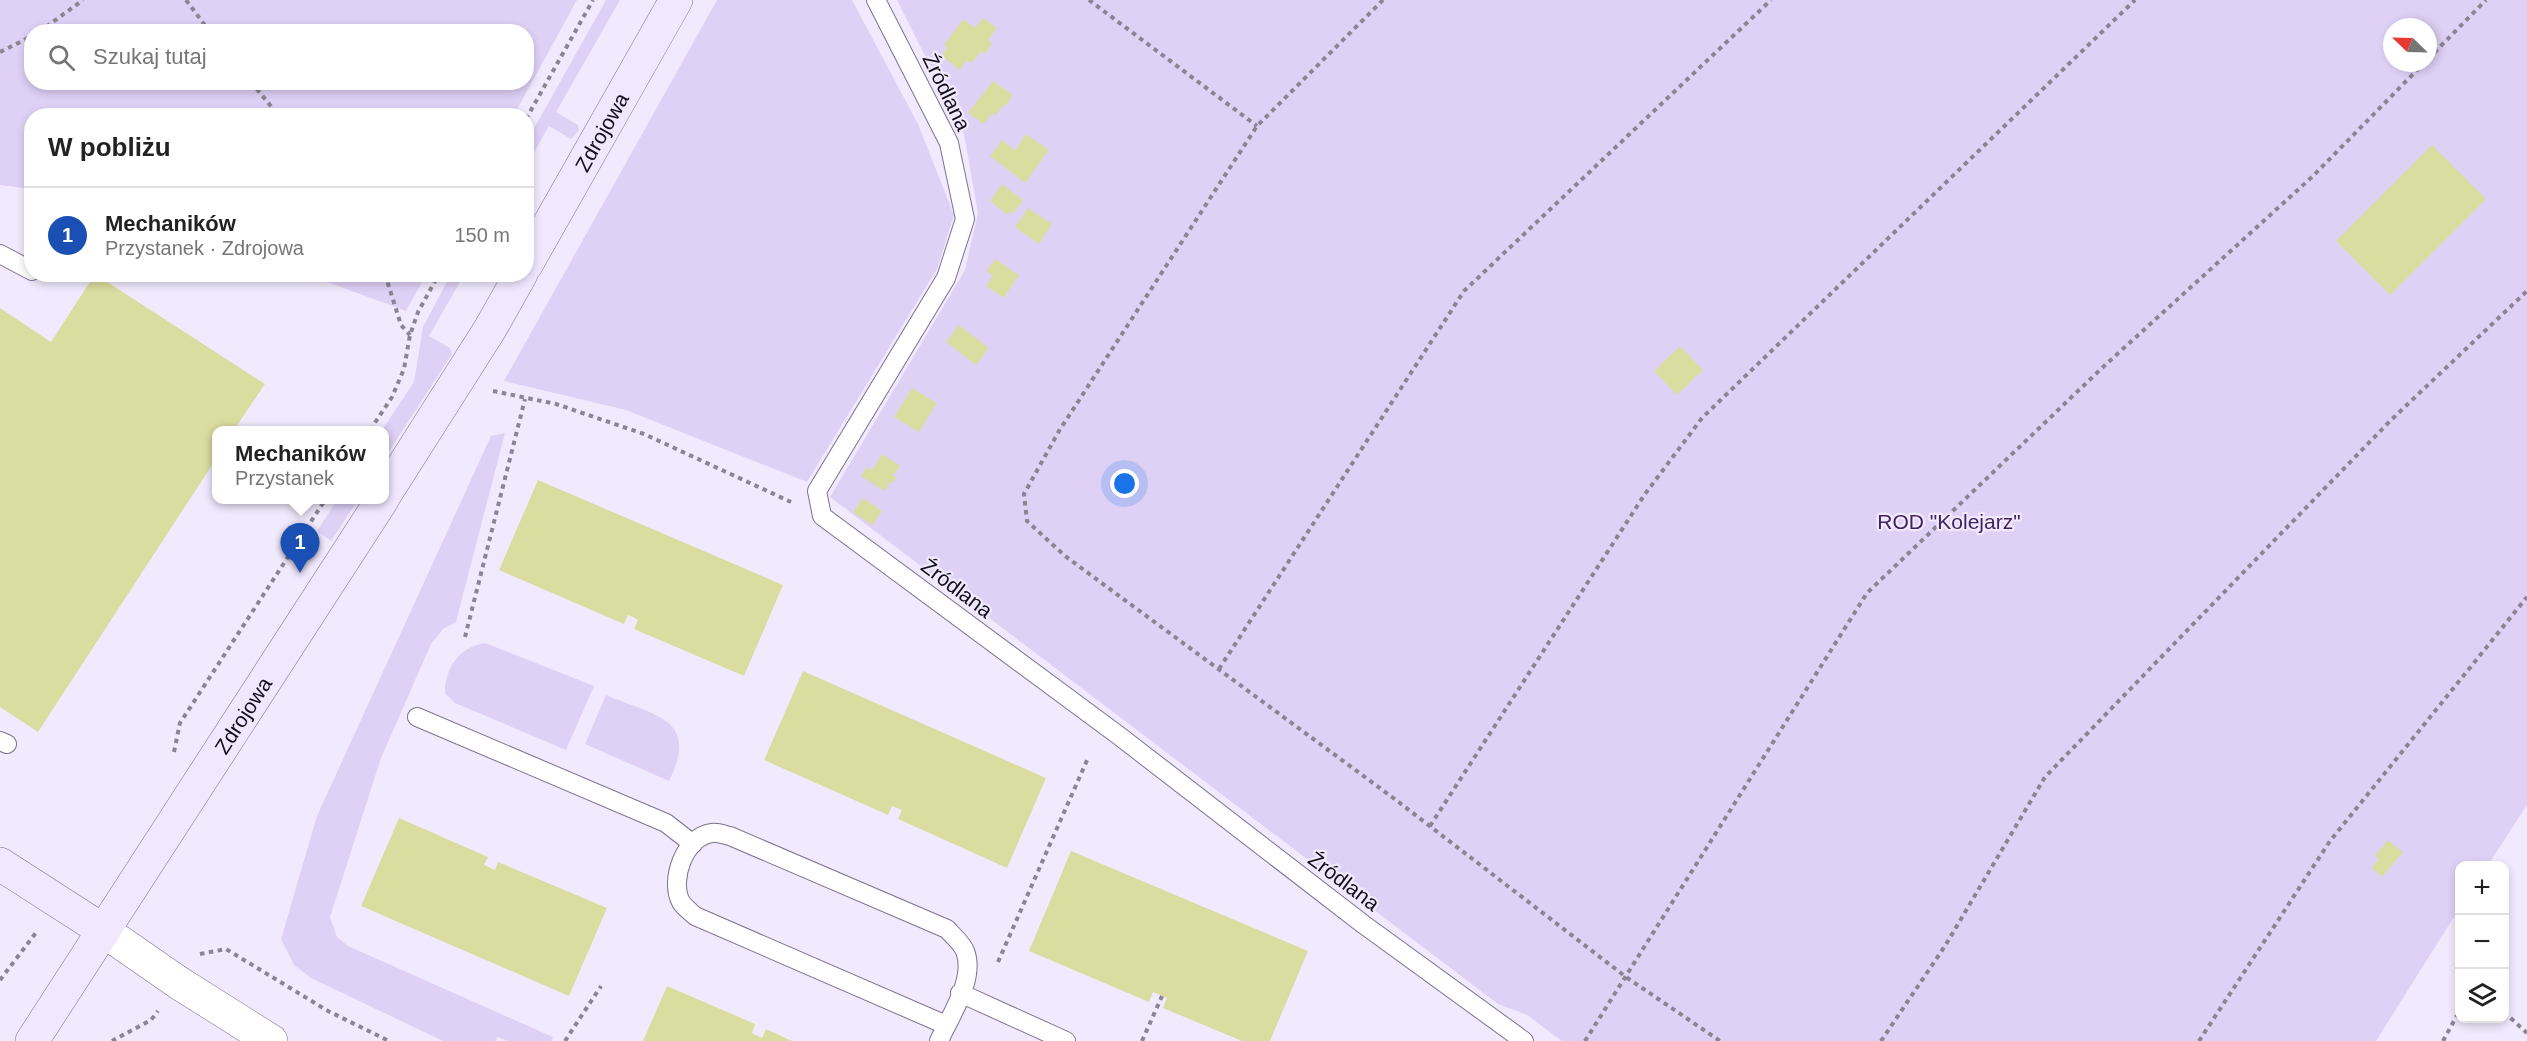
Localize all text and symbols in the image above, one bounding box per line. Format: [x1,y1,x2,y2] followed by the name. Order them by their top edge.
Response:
[2383,18,2437,72] north arrow
[24,24,534,90] search box
[45,41,78,74] icon: search
[93,44,207,69] text: Szukaj tutaj
[918,50,976,135] street label: Źródlana
[570,88,633,175] street label: Zdrojowa
[48,132,171,162] text: W pobliżu
[105,211,236,236] text: Mechaników
[62,224,73,246] text: 1
[454,224,510,246] text: 150 m
[105,237,304,259] text: Przystanek · Zdrojowa
[212,426,389,504] popup
[235,441,366,466] text: Mechaników
[235,467,334,489] text: Przystanek
[1110,469,1139,498] your location
[1877,510,2021,533] park label: ROD "Kolejarz"
[280,524,320,573] pin: 1
[917,554,997,622] street label: Źródlana
[210,672,276,758] street label: Zdrojowa
[1304,847,1384,915] street label: Źródlana
[2455,861,2509,1023] map controls
[2455,861,2509,915] button: +
[2455,915,2509,969] button: −
[2455,969,2509,1023] button: layers

